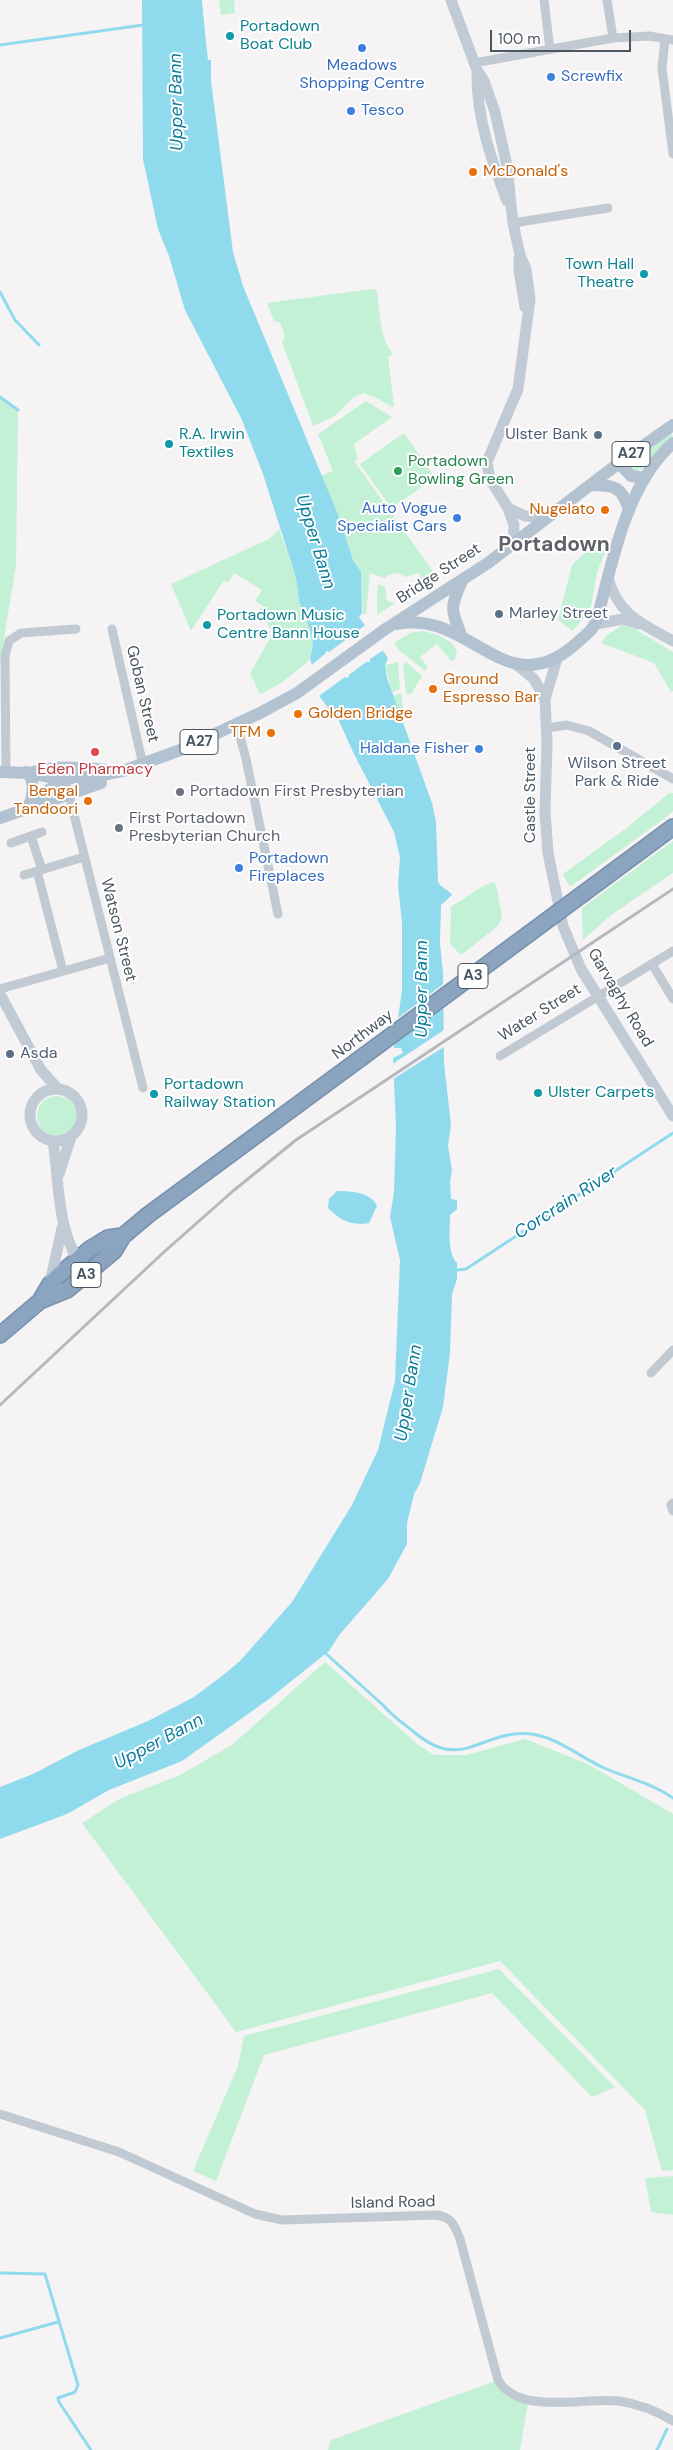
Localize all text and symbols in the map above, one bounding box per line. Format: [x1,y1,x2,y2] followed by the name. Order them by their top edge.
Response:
[240,17,320,55] place label: Portadown Boat Club
[493,20,634,52] scale bar
[498,29,541,49] text: 100 m
[224,30,236,42] marker: Portadown Boat Club
[356,42,368,54] marker: Meadows Shopping Centre
[165,53,189,151] water label: Upper Bann
[300,56,424,94] place label: Meadows Shopping Centre
[561,67,623,87] place label: Screwfix
[545,71,557,83] marker: Screwfix
[361,101,404,121] place label: Tesco
[345,105,357,117] marker: Tesco
[483,162,568,182] place label: McDonald's
[467,166,479,178] marker: McDonald's
[565,255,634,293] place label: Town Hall Theatre
[638,268,650,280] marker: Town Hall Theatre
[179,425,245,463] place label: R.A. Irwin Textiles
[505,425,588,445] place label: Ulster Bank
[592,429,604,441] marker: Ulster Bank
[163,438,175,450] marker: R.A. Irwin Textiles
[612,442,650,466] road number: A27
[408,452,514,490] place label: Portadown Bowling Green
[392,465,404,477] marker: Portadown Bowling Green
[290,492,340,592] water label: Upper Bann
[337,499,447,537] place label: Auto Vogue Specialist Cars
[529,500,595,520] place label: Nugelato
[599,504,611,516] marker: Nugelato
[451,512,463,524] marker: Auto Vogue Specialist Cars
[498,532,610,558] district label: Portadown
[393,540,485,608] street label: Bridge Street
[509,604,608,624] place label: Marley Street
[217,606,360,644] place label: Portadown Music Centre Bann House
[493,608,505,620] marker: Marley Street
[201,619,213,631] marker: Portadown Music Centre Bann House
[121,644,163,744] street label: Goban Street
[443,670,539,708] place label: Ground Espresso Bar
[427,683,439,695] marker: Ground Espresso Bar
[308,704,413,724] place label: Golden Bridge
[292,708,304,720] marker: Golden Bridge
[230,723,261,743] place label: TFM
[265,727,277,739] marker: TFM
[180,730,218,754] road number: A27
[360,739,469,759] place label: Haldane Fisher
[611,740,623,752] marker: Wilson Street Park & Ride
[473,743,485,755] marker: Haldane Fisher
[89,746,101,758] marker: Eden Pharmacy
[521,747,541,843] street label: Castle Street
[567,754,667,792] place label: Wilson Street Park & Ride
[37,760,153,780] place label: Eden Pharmacy
[14,782,78,820] place label: Bengal Tandoori
[190,782,404,802] place label: Portadown First Presbyterian
[174,786,186,798] marker: Portadown First Presbyterian
[82,795,94,807] marker: Bengal Tandoori
[129,809,280,847] place label: First Portadown Presbyterian Church
[113,822,125,834] marker: First Portadown Presbyterian Church
[249,849,329,887] place label: Portadown Fireplaces
[233,862,245,874] marker: Portadown Fireplaces
[96,876,140,984] street label: Watson Street
[411,940,433,1038] water label: Upper Bann
[583,945,657,1051] street label: Garvaghy Road
[458,964,488,988] road number: A3
[495,980,585,1046] street label: Water Street
[329,1006,397,1064] street label: Northway
[20,1044,57,1064] place label: Asda
[4,1048,16,1060] marker: Asda
[164,1075,276,1113] place label: Portadown Railway Station
[548,1083,654,1103] place label: Ulster Carpets
[532,1087,544,1099] marker: Ulster Carpets
[148,1088,160,1100] marker: Portadown Railway Station
[511,1162,621,1244] water label: Corcrain River
[71,1262,101,1288] road number: A3
[391,1343,427,1443] water label: Upper Bann
[111,1710,207,1774] water label: Upper Bann
[350,2193,436,2213] street label: Island Road

